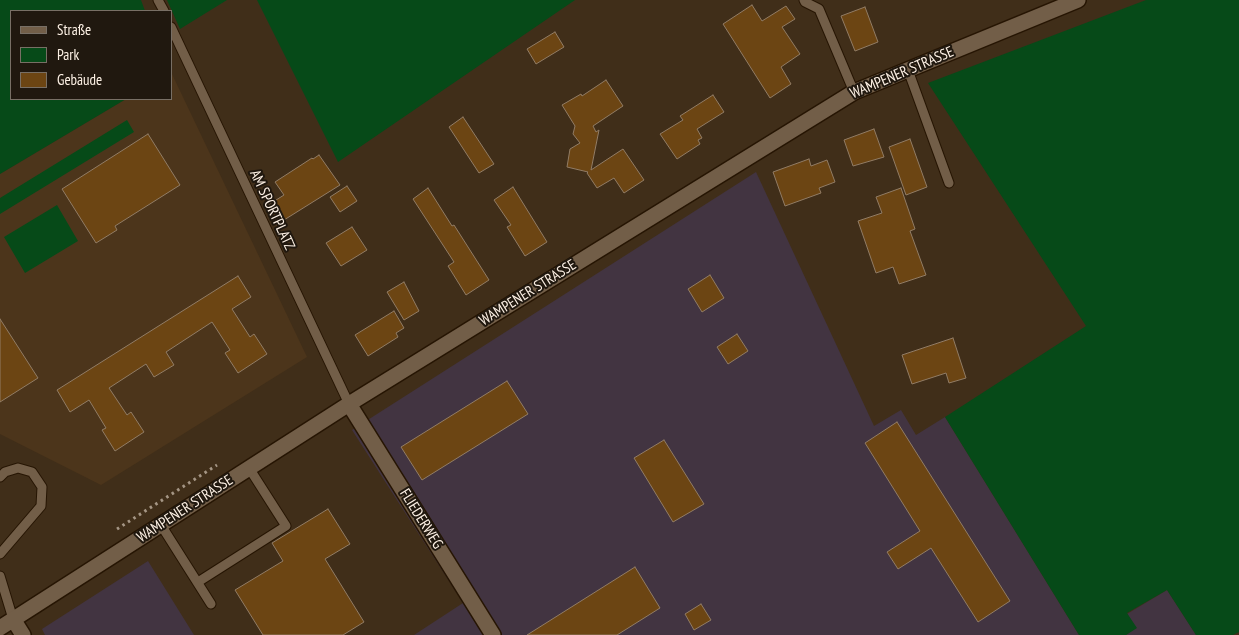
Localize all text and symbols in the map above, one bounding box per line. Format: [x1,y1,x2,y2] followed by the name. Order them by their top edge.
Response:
[10,10,172,100] legend
[57,20,91,39] text: Straße
[847,43,957,103] street label: WAMPENER STRASSE
[57,45,79,64] text: Park
[57,70,102,89] text: Gebäude
[246,167,298,253] street label: AM SPORTPLATZ
[476,256,580,330] street label: WAMPENER STRASSE
[134,471,236,547] street label: WAMPENER STRASSE
[396,486,446,552] street label: FLIEDERWEG

